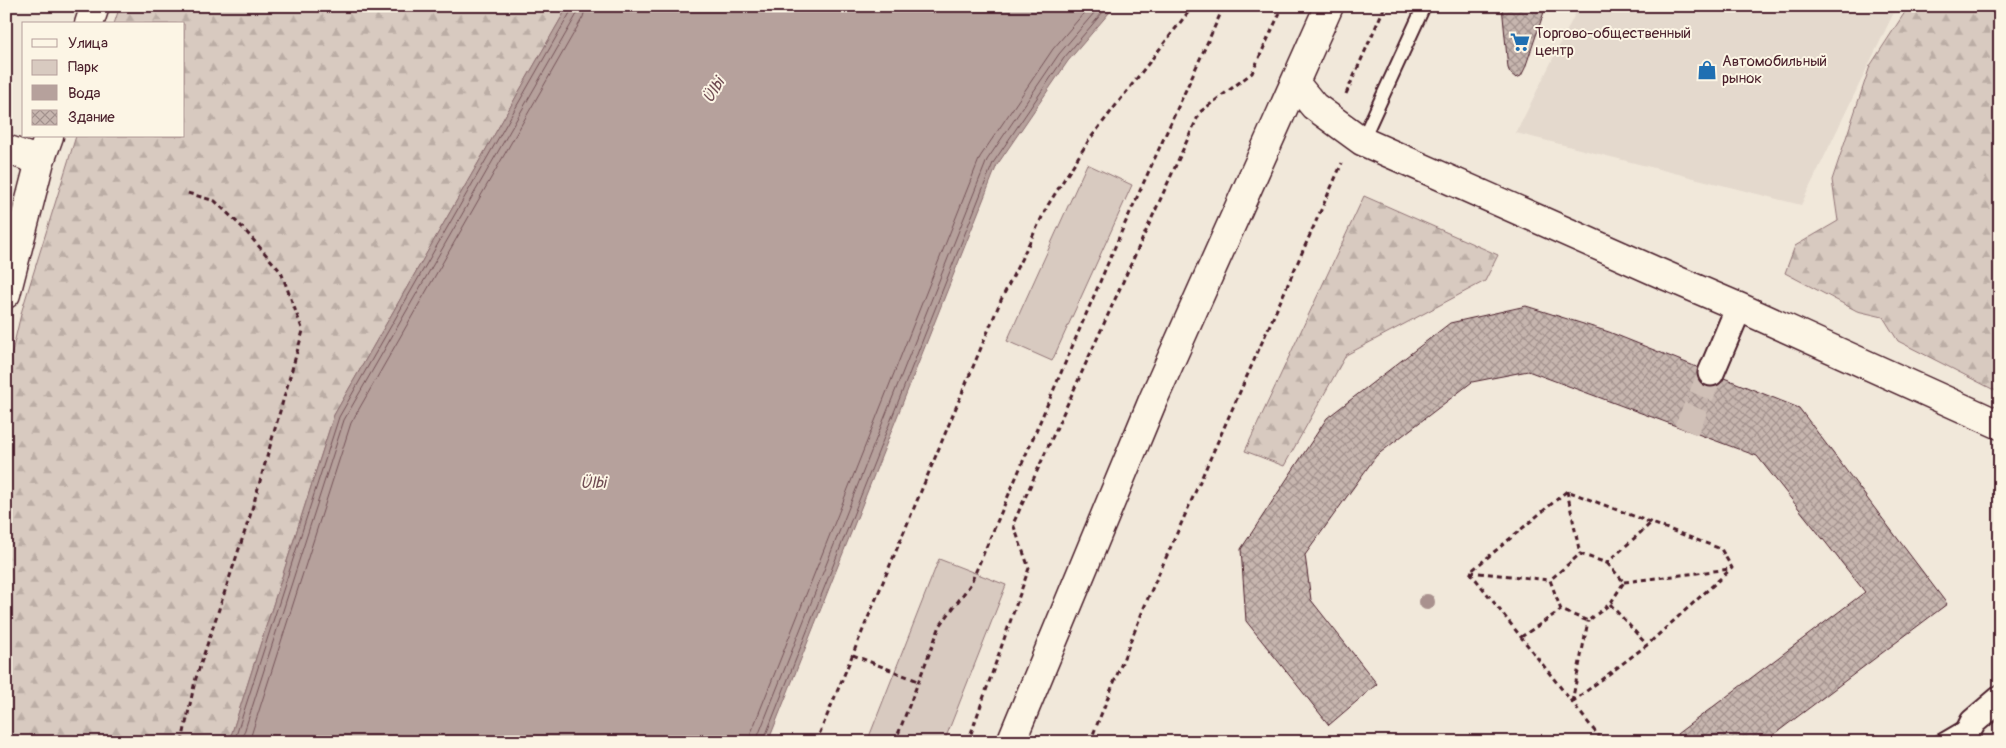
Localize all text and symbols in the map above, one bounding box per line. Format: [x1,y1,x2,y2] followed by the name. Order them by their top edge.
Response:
[22,22,185,138] legend
[1535,24,1691,60] place label: Торгово-общественный центр
[1509,31,1531,53] supermarket icon: Торгово-общественный центр
[68,34,108,53] text: Улица
[1722,52,1827,88] place label: Автомобильный рынок
[68,58,99,77] text: Парк
[1696,59,1718,81] shop icon: Автомобильный рынок
[699,73,730,107] water label: Ülbi
[68,84,101,103] text: Вода
[68,108,115,127] text: Здание
[580,473,608,493] water label: Ülbi

